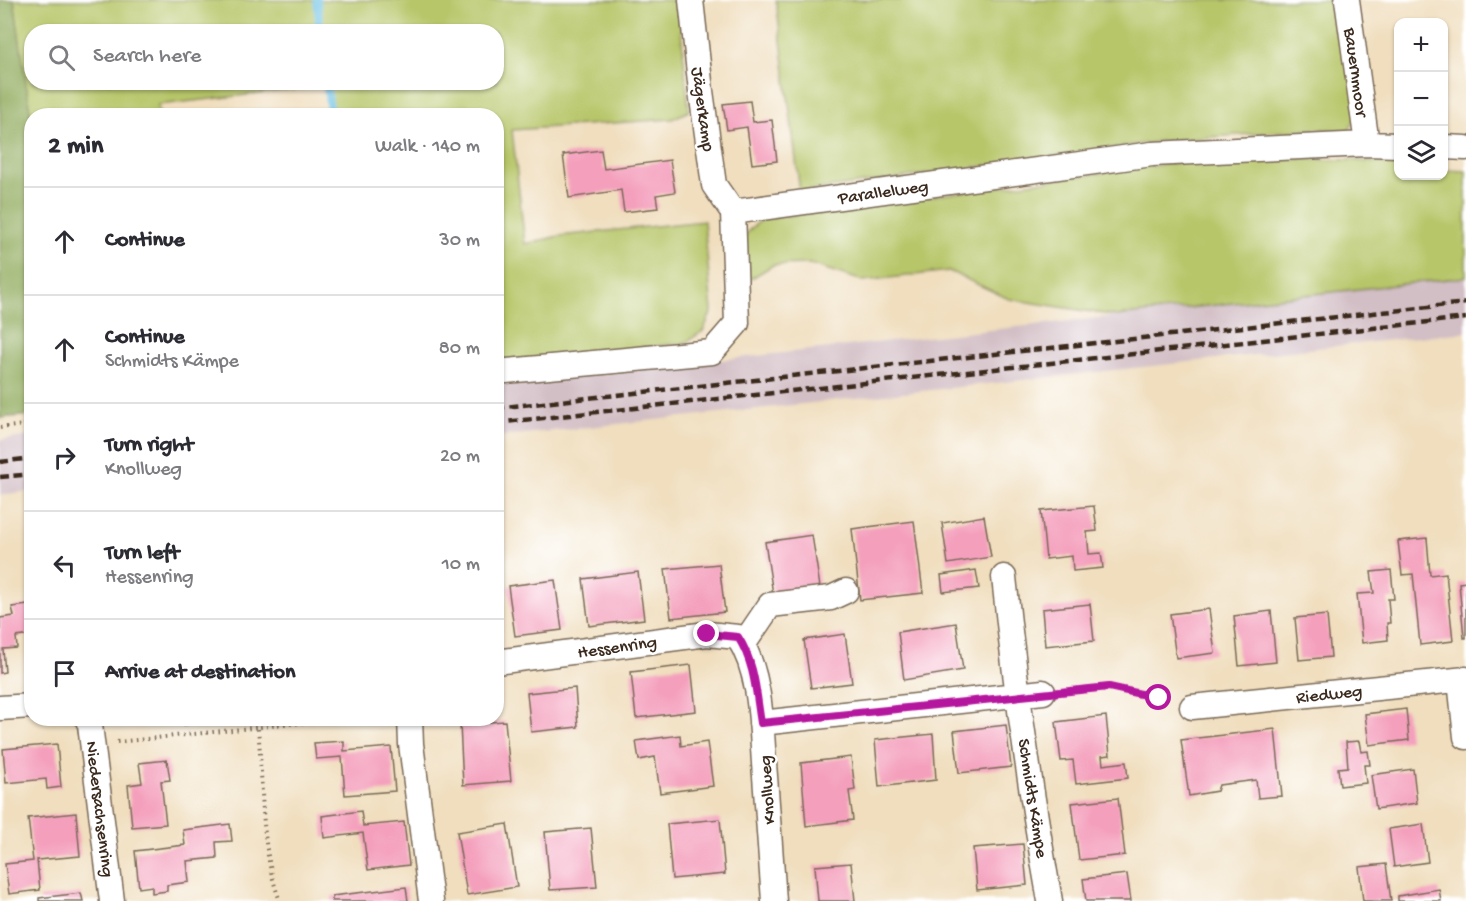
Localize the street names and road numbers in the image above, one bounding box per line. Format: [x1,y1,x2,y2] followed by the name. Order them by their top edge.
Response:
[1338,25,1371,120] street label: Bauernmoor
[685,66,718,153] street label: Jägerkamp
[836,177,930,210] street label: Parallelweg
[576,633,658,664] street label: Hessenring
[1295,682,1364,709] street label: Riedweg
[1012,737,1051,860] street label: Schmidts Kämpe
[80,740,117,879] street label: Niedersachsenring
[756,755,781,825] street label: Knollweg

